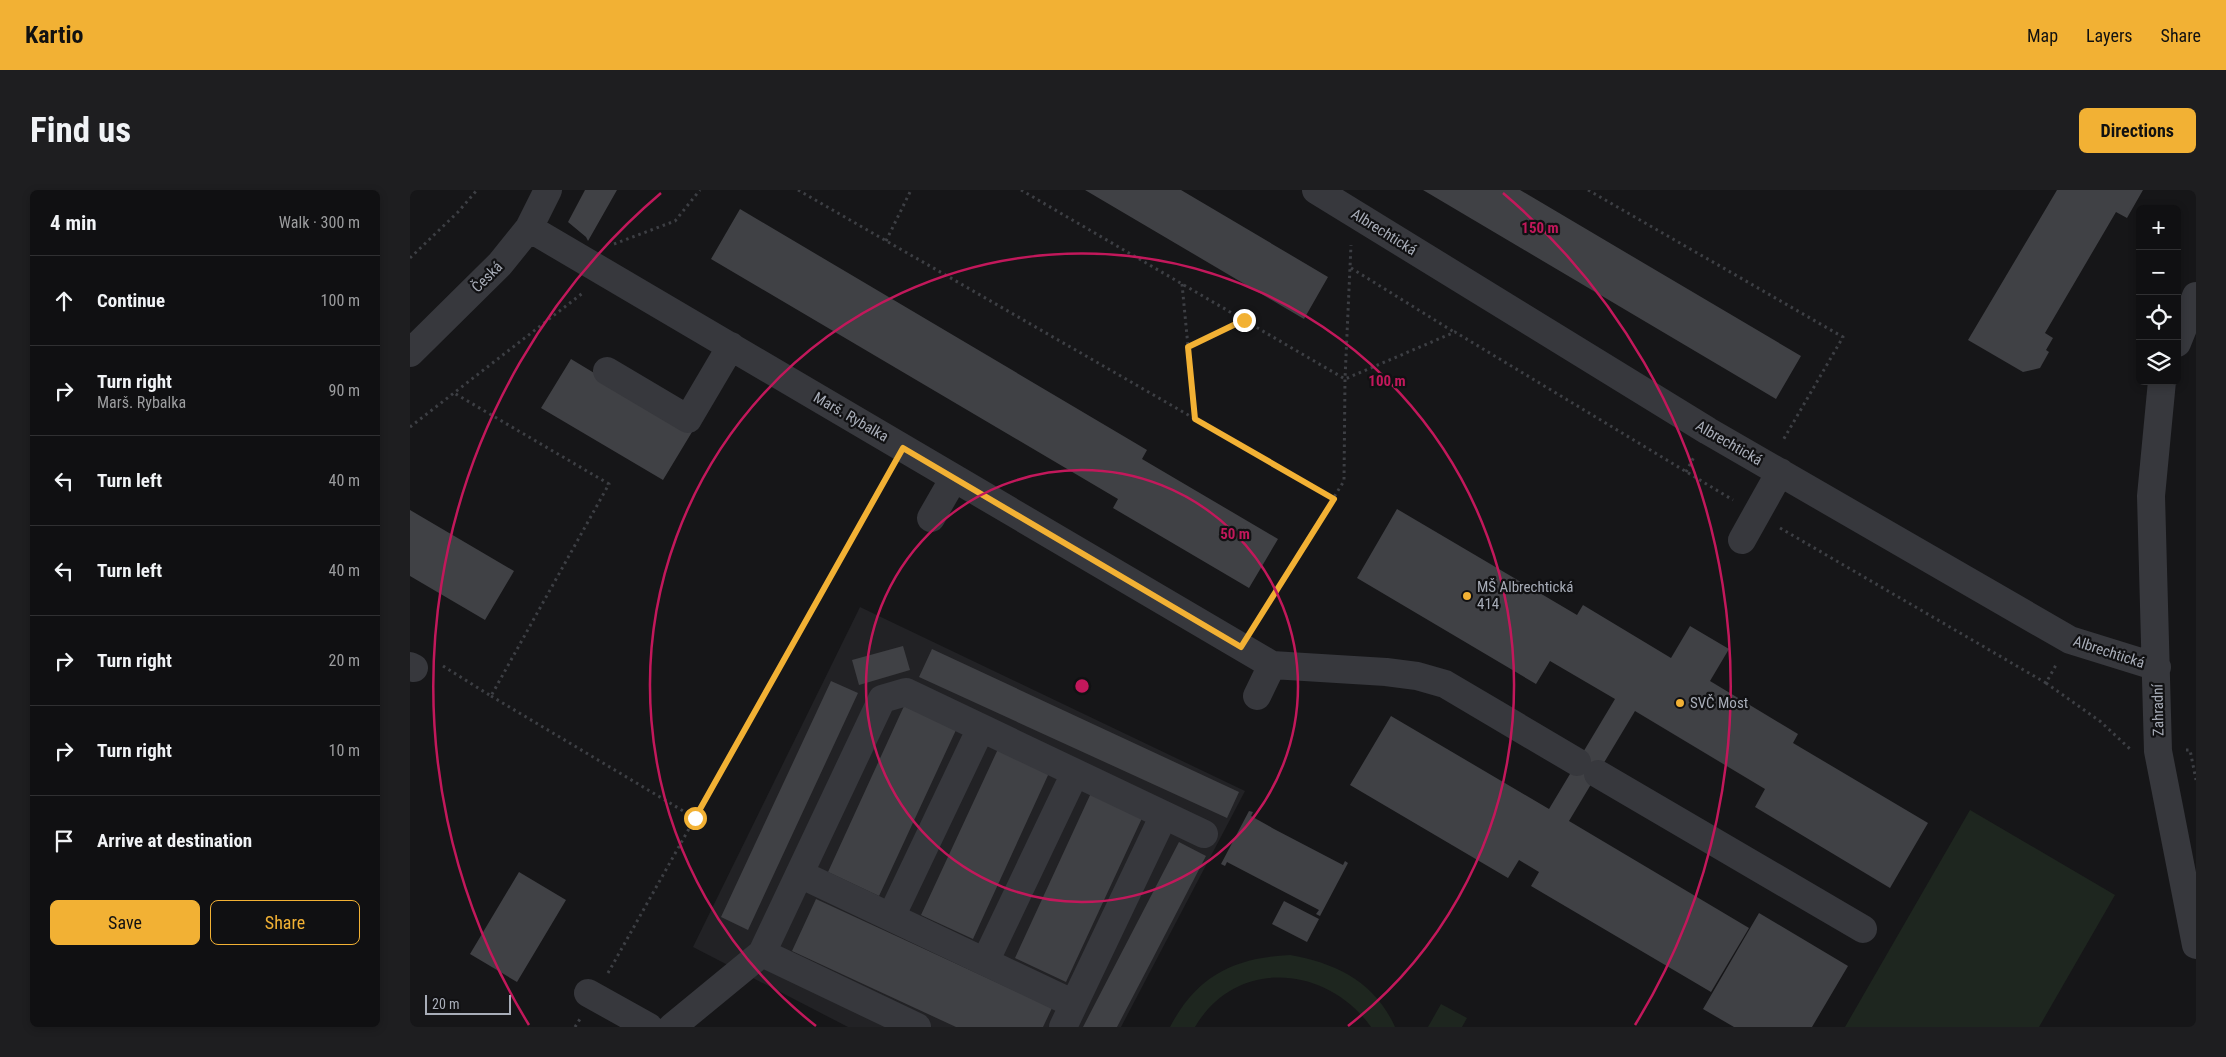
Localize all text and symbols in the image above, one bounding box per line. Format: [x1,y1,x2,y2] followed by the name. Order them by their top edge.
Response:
[25,21,83,49] text: Kartio
[2027,25,2058,46] text: Map
[2086,25,2133,46] text: Layers
[2161,25,2201,46] text: Share
[2079,108,2196,153] button: Directions
[30,110,131,151] text: Find us
[1348,205,1420,259] street label: Albrechtická
[2136,205,2181,385] map controls
[2136,205,2181,250] button: +
[50,211,97,235] text: 4 min
[279,213,360,232] text: Walk · 300 m
[1521,219,1559,237] text: 150 m
[2136,250,2181,295] button: −
[468,258,506,296] street label: Česká
[50,287,78,315] icon: ahead
[97,289,165,312] text: Continue
[321,291,360,310] text: 100 m
[2136,295,2181,340] button: locate
[1233,309,1256,332] route end
[2136,340,2181,385] button: layers
[97,370,172,393] text: Turn right
[1368,372,1406,390] text: 100 m
[50,377,78,405] icon: right
[328,381,360,400] text: 90 m
[810,388,892,446] street label: Marš. Rybalka
[97,393,186,412] text: Marš. Rybalka
[1693,417,1765,469] street label: Albrechtická
[50,467,78,495] icon: left
[97,469,162,492] text: Turn left
[328,471,360,490] text: 40 m
[1220,525,1250,543] text: 50 m
[50,557,78,585] icon: left
[97,559,162,582] text: Turn left
[328,561,360,580] text: 40 m
[1477,578,1573,613] place label: MŠ Albrechtická 414
[1461,590,1473,602] marker: MŠ Albrechtická 414
[2071,632,2147,672] street label: Albrechtická
[50,647,78,675] icon: right
[97,649,172,672] text: Turn right
[328,651,360,670] text: 20 m
[1073,677,1091,695] centre of rings
[2149,682,2167,736] street label: Zahradní
[1690,694,1748,712] place label: SVČ Most
[1674,697,1686,709] marker: SVČ Most
[50,737,78,765] icon: right
[97,739,172,762] text: Turn right
[328,741,360,760] text: 10 m
[684,807,707,830] route start
[50,827,78,855] icon: arrive
[97,829,252,852] text: Arrive at destination
[50,900,200,945] button: Save
[210,900,360,945] button: Share
[425,992,511,1015] scale bar
[432,996,460,1012] text: 20 m

